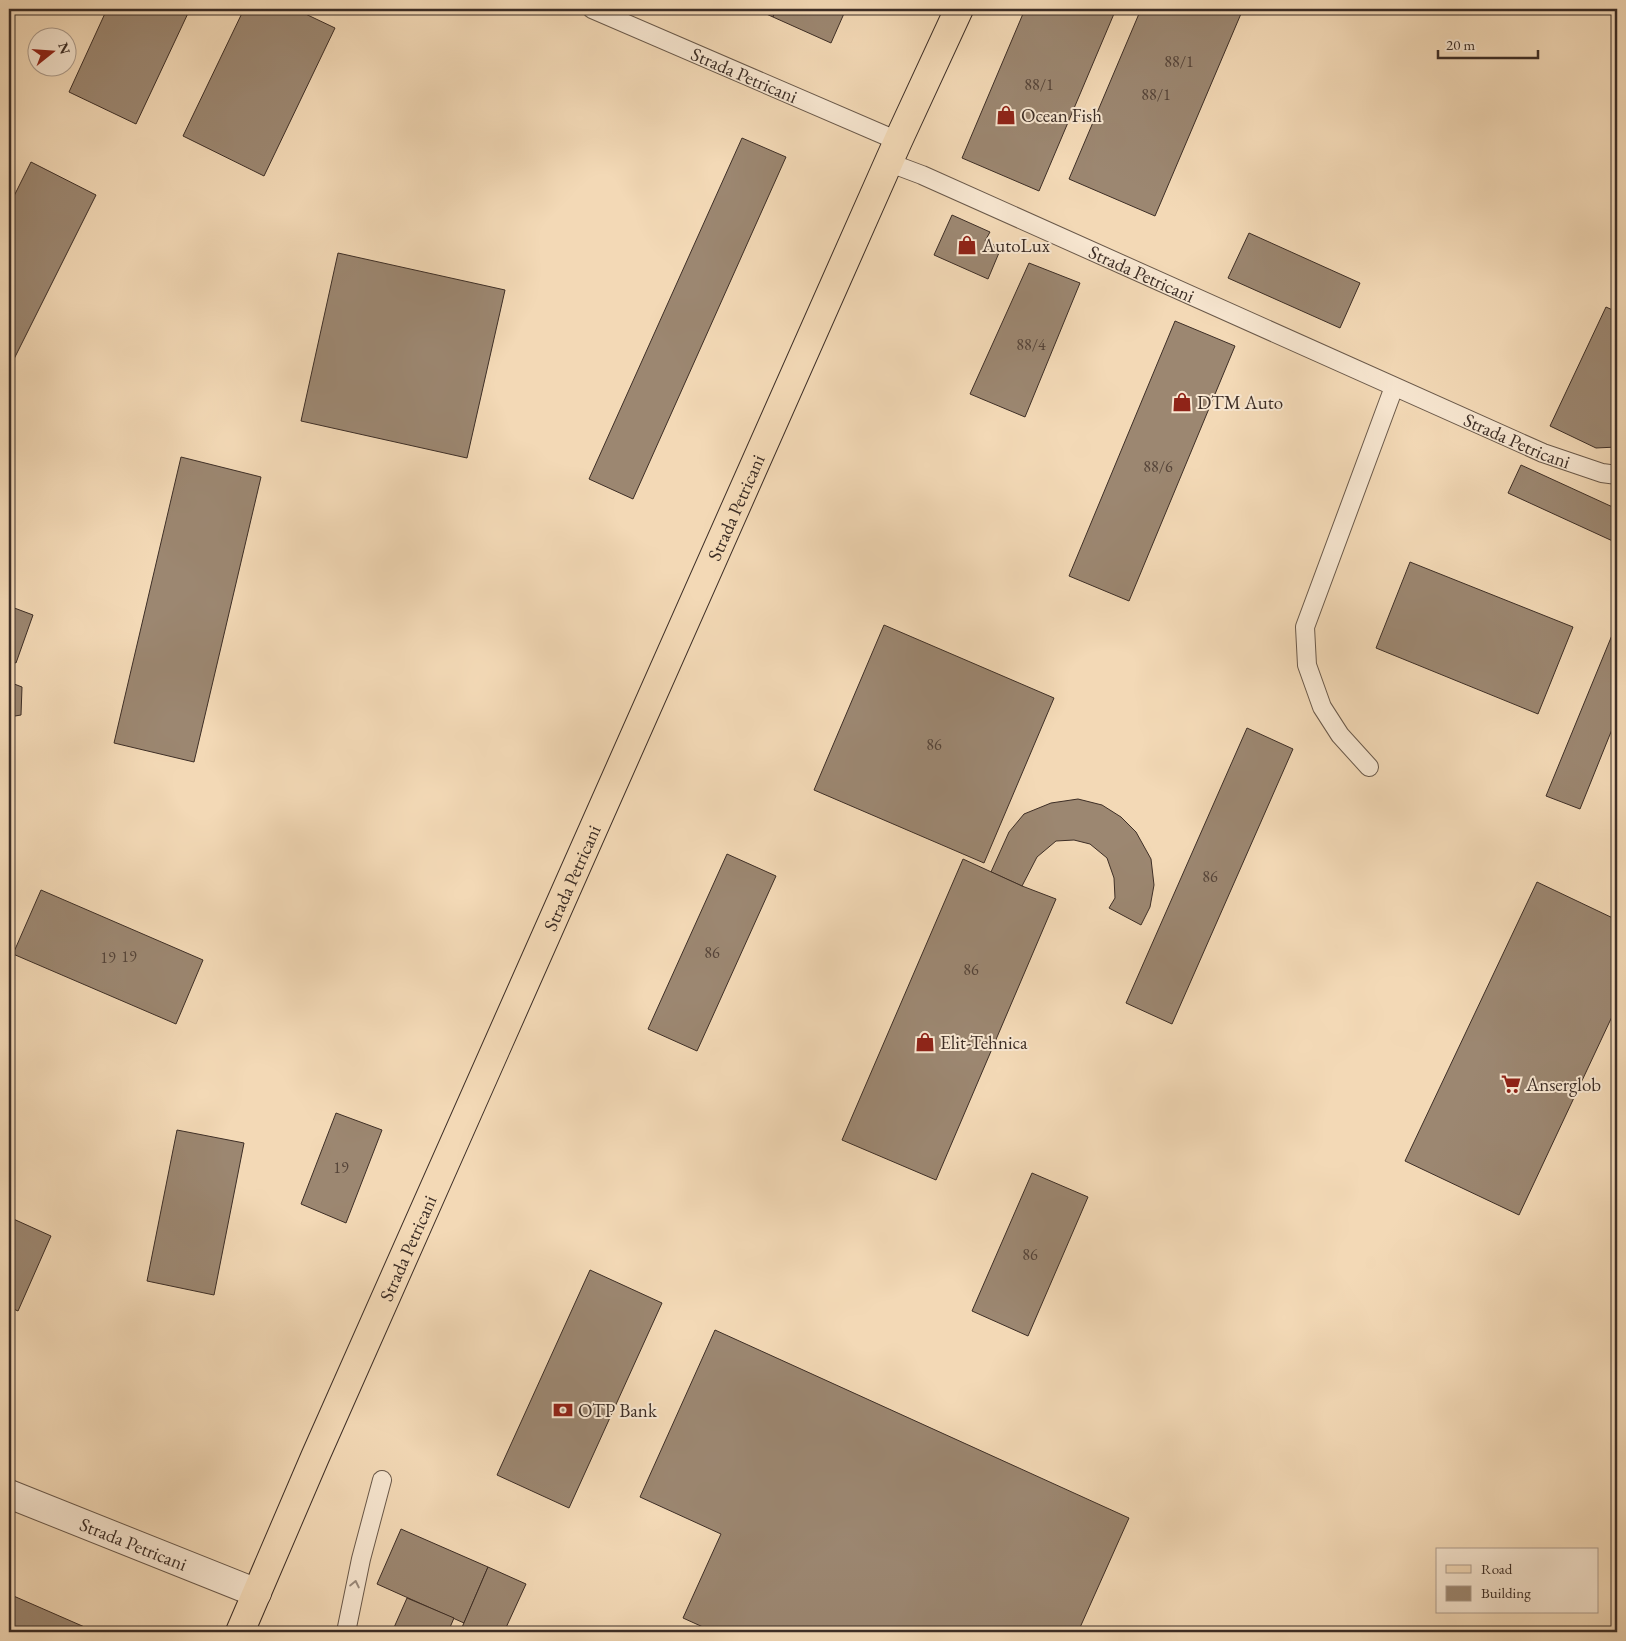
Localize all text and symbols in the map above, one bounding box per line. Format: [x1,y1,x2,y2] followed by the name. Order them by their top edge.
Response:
[28,28,78,78] north arrow
[1438,28,1538,60] scale bar
[1446,35,1475,54] text: 20 m
[54,40,75,57] text: N
[687,41,802,109] street label: Strada Petricani
[1164,51,1194,72] house number: 88/1
[1024,74,1054,95] house number: 88/1
[1141,84,1171,105] house number: 88/1
[1021,103,1102,128] place label: Ocean Fish
[995,104,1017,126] shop icon: Ocean Fish
[981,233,1051,258] place label: AutoLux
[956,234,978,256] shop icon: AutoLux
[1085,239,1199,309] street label: Strada Petricani
[1016,334,1046,355] house number: 88/4
[1197,390,1283,415] place label: DTM Auto
[1171,391,1193,413] shop icon: DTM Auto
[1460,407,1574,474] street label: Strada Petricani
[702,450,771,565] street label: Strada Petricani
[1143,456,1173,477] house number: 88/6
[926,734,942,755] house number: 86
[538,821,607,935] street label: Strada Petricani
[1202,866,1218,887] house number: 86
[704,942,720,963] house number: 86
[121,946,137,967] house number: 19
[100,947,116,968] house number: 19
[963,959,979,980] house number: 86
[940,1030,1028,1055] place label: Elit-Tehnica
[914,1031,936,1053] shop icon: Elit-Tehnica
[1525,1072,1601,1097] place label: Anserglob
[1500,1073,1522,1095] supermarket icon: Anserglob
[333,1157,349,1178] house number: 19
[374,1191,443,1305] street label: Strada Petricani
[1022,1244,1038,1265] house number: 86
[578,1398,658,1423] place label: OTP Bank
[552,1399,574,1421] bank icon: OTP Bank
[76,1511,191,1577] street label: Strada Petricani
[1436,1548,1598,1614] legend
[1481,1559,1513,1578] text: Road
[350,1580,360,1589] one-way arrow
[1481,1583,1531,1602] text: Building

